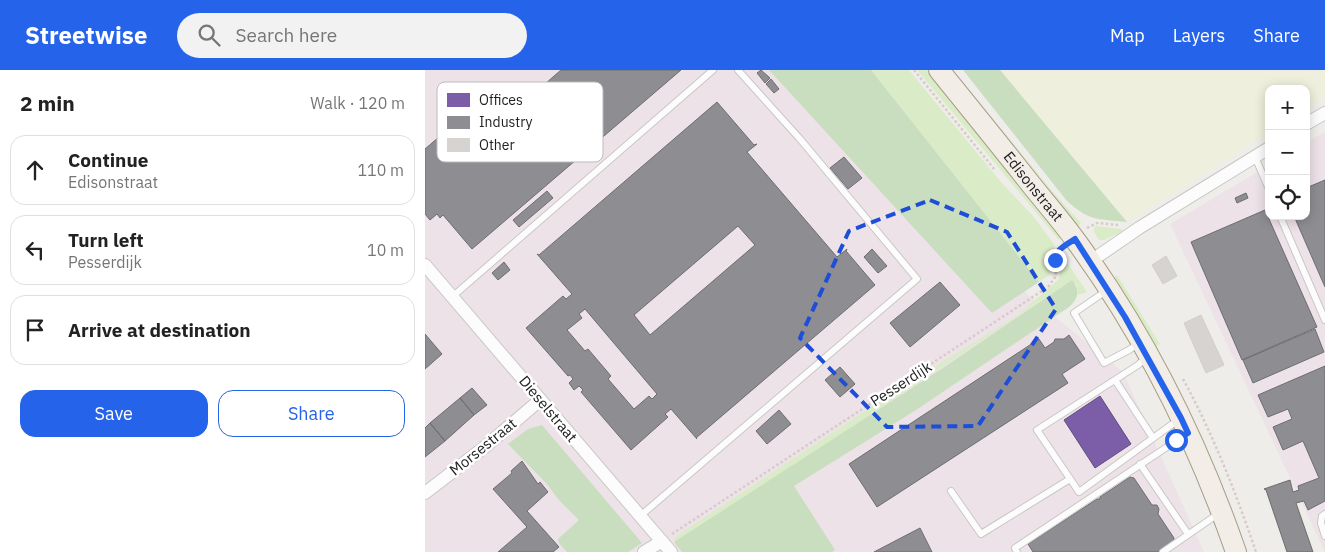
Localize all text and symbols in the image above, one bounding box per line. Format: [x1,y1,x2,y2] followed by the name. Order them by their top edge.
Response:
[177,13,527,58] search box
[25,19,147,51] text: Streetwise
[195,21,223,49] icon: search
[235,23,337,47] text: Search here
[1110,24,1145,47] text: Map
[1173,24,1225,47] text: Layers
[1253,24,1300,47] text: Share
[437,82,603,162] legend
[1265,85,1310,220] map controls
[1265,85,1310,130] button: +
[20,89,75,117] text: 2 min
[479,91,523,109] text: Offices
[310,93,405,113] text: Walk · 120 m
[479,113,533,131] text: Industry
[1265,130,1310,175] button: −
[479,136,515,154] text: Other
[68,148,148,172] text: Continue
[1000,148,1067,225] street label: Edisonstraat
[21,156,49,184] icon: ahead
[357,160,404,180] text: 110 m
[68,172,158,192] text: Edisonstraat
[1265,175,1310,220] button: locate
[68,228,144,252] text: Turn left
[21,236,49,264] icon: left
[367,240,404,260] text: 10 m
[1044,249,1067,272] route end
[68,252,142,272] text: Pesserdijk
[21,316,49,344] icon: arrive
[68,318,251,342] text: Arrive at destination
[866,357,935,410] street label: Pesserdijk
[515,372,582,446] street label: Dieselstraat
[20,390,208,437] button: Save
[218,390,405,437] button: Share
[445,414,520,479] street label: Morsestraat
[1165,429,1188,452] route start

